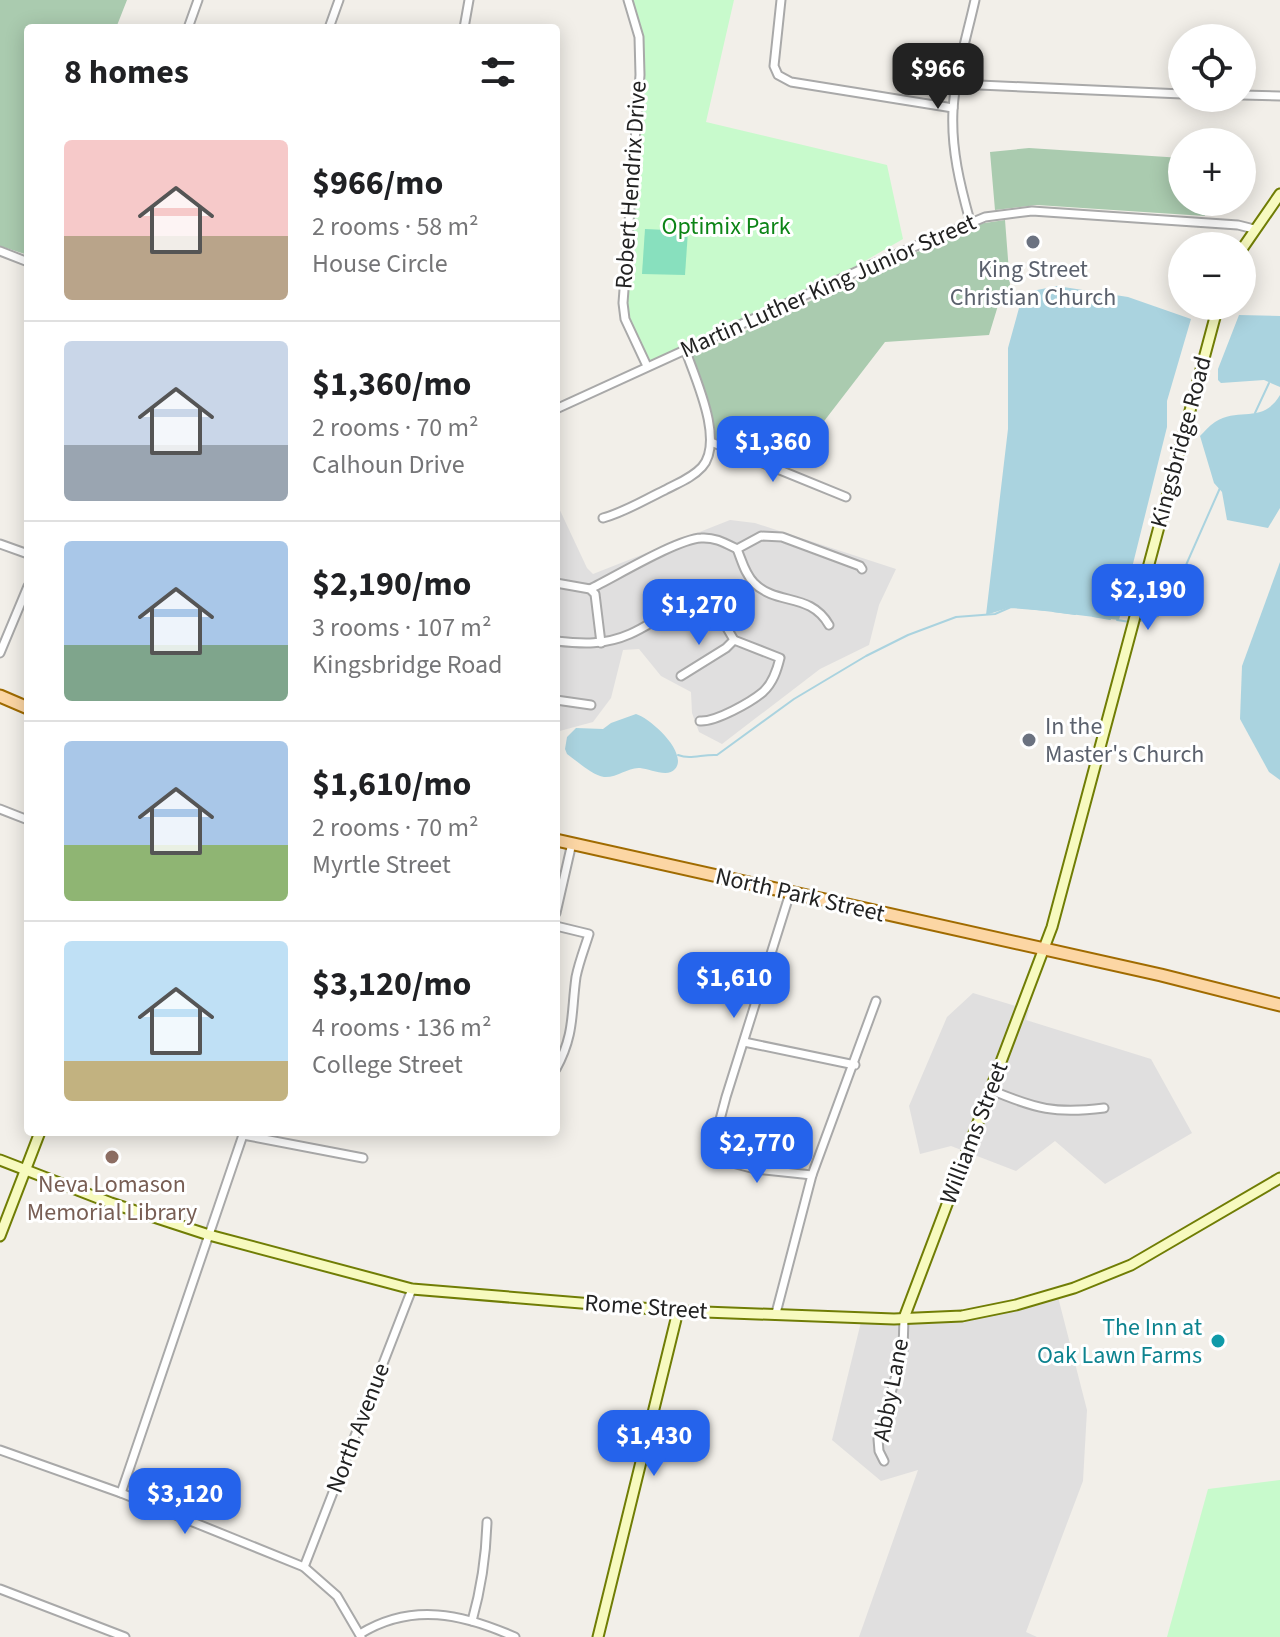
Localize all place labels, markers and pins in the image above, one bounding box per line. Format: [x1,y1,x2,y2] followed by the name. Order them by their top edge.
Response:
[891,43,985,111] pin: $966
[1024,233,1042,251] marker: King Street Christian Church
[950,252,1116,315] place label: King Street Christian Church
[708,416,838,484] pin: $1,360
[1083,564,1213,632] pin: $2,190
[634,579,764,647] pin: $1,270
[1045,709,1204,772] place label: In the Master's Church
[1020,731,1038,749] marker: In the Master's Church
[669,952,799,1020] pin: $1,610
[692,1117,822,1185] pin: $2,770
[103,1148,121,1166] marker: Neva Lomason Memorial Library
[27,1167,197,1230] place label: Neva Lomason Memorial Library
[1037,1310,1202,1373] place label: The Inn at Oak Lawn Farms
[1209,1332,1227,1350] marker: The Inn at Oak Lawn Farms
[589,1410,719,1478] pin: $1,430
[120,1468,250,1536] pin: $3,120

